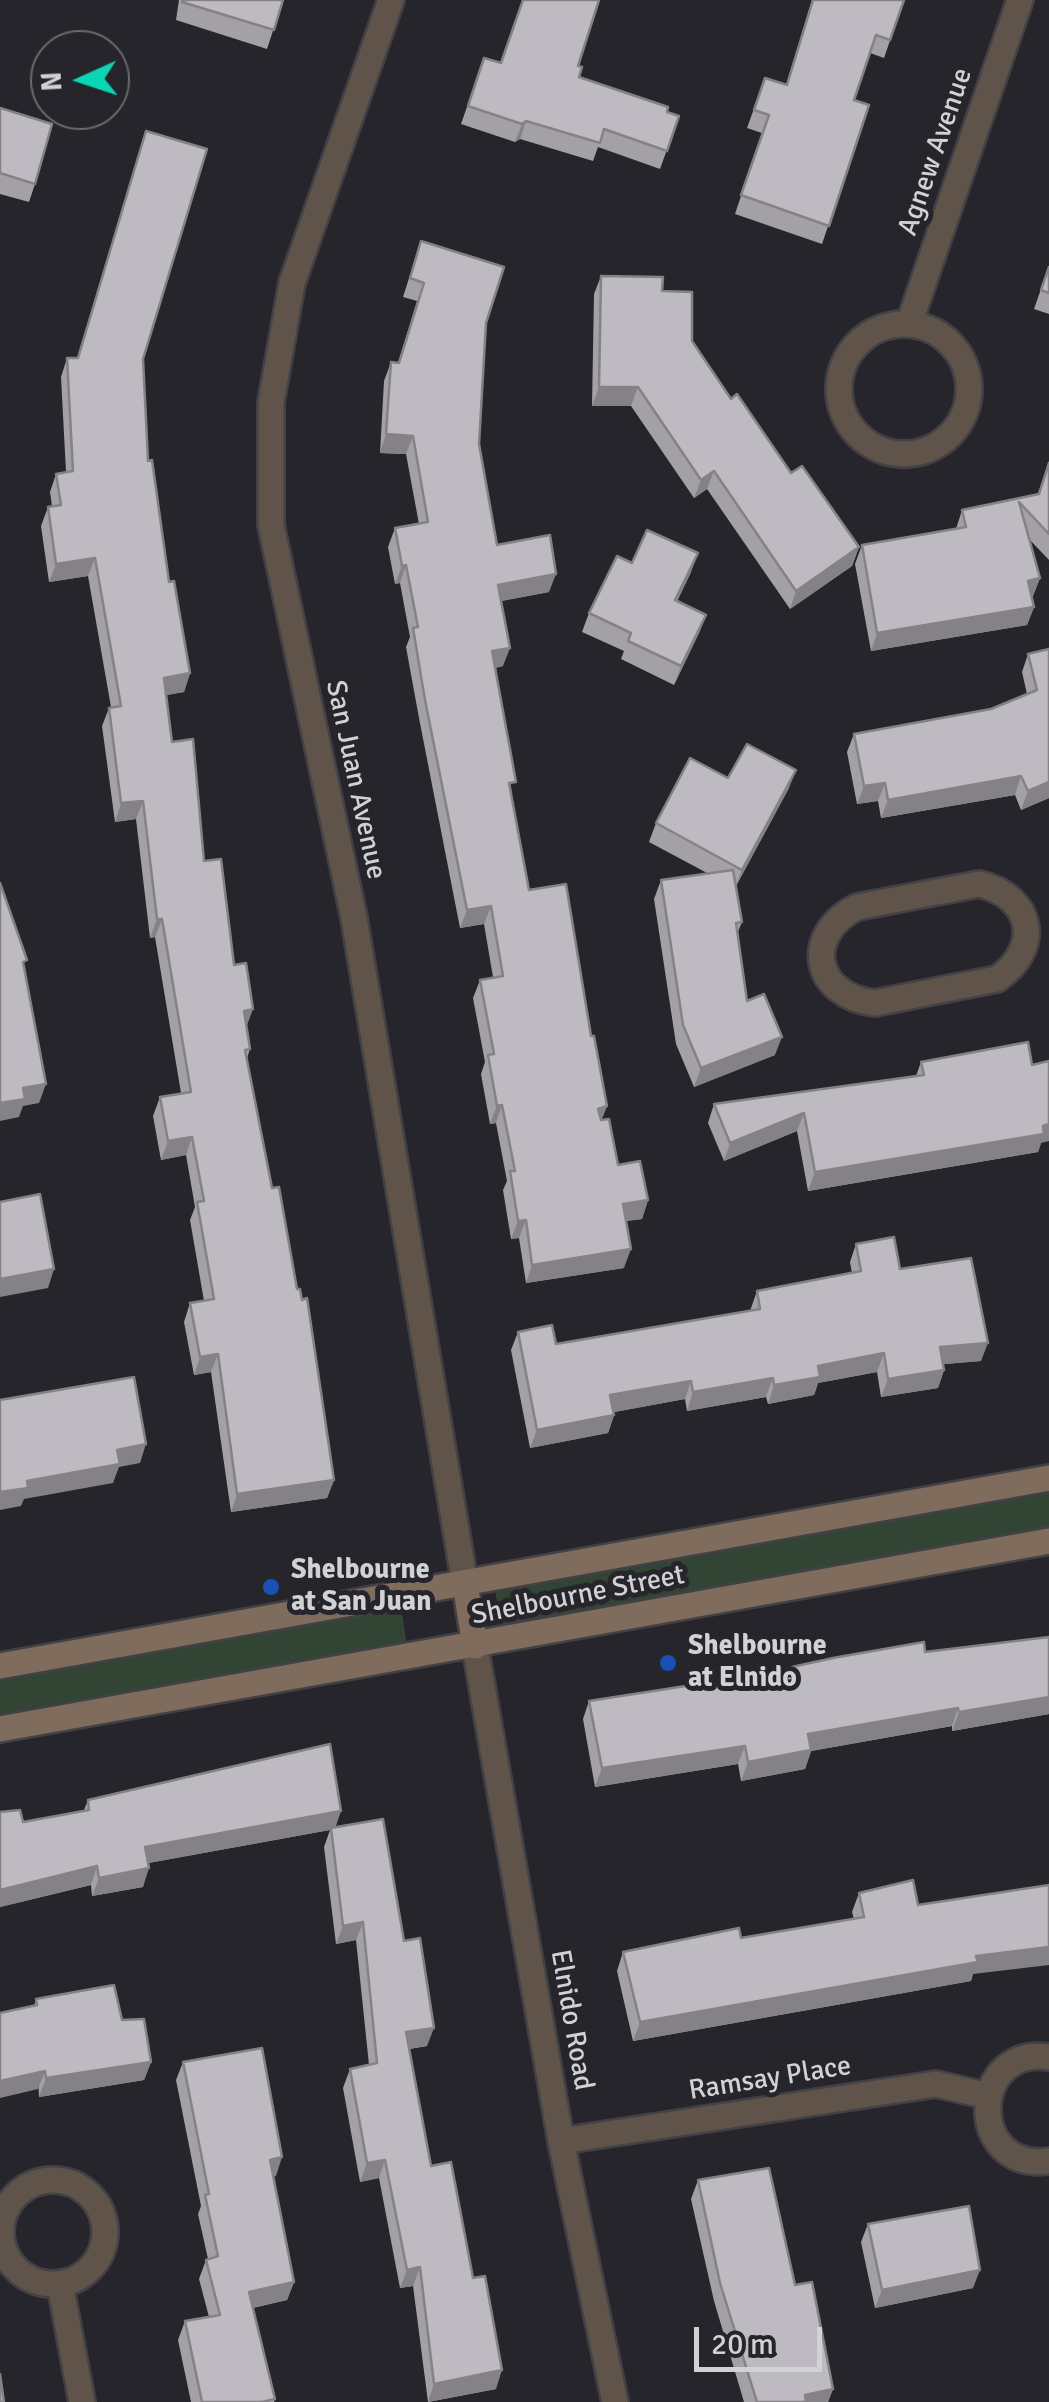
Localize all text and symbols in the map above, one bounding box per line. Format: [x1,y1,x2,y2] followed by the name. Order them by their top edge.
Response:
[30,30,130,130] north arrow
[892,64,980,240] street label: Agnew Avenue
[35,71,70,92] text: N
[318,678,392,882] street label: San Juan Avenue
[291,1554,431,1620] place label: Shelbourne at San Juan
[469,1559,687,1633] street label: Shelbourne Street
[260,1576,282,1598] marker: Shelbourne at San Juan
[688,1630,827,1696] place label: Shelbourne at Elnido
[657,1652,679,1674] marker: Shelbourne at Elnido
[542,1947,600,2093] street label: Elnido Road
[687,2050,853,2108] street label: Ramsay Place
[699,2307,826,2369] scale bar
[711,2326,774,2363] text: 20 m

